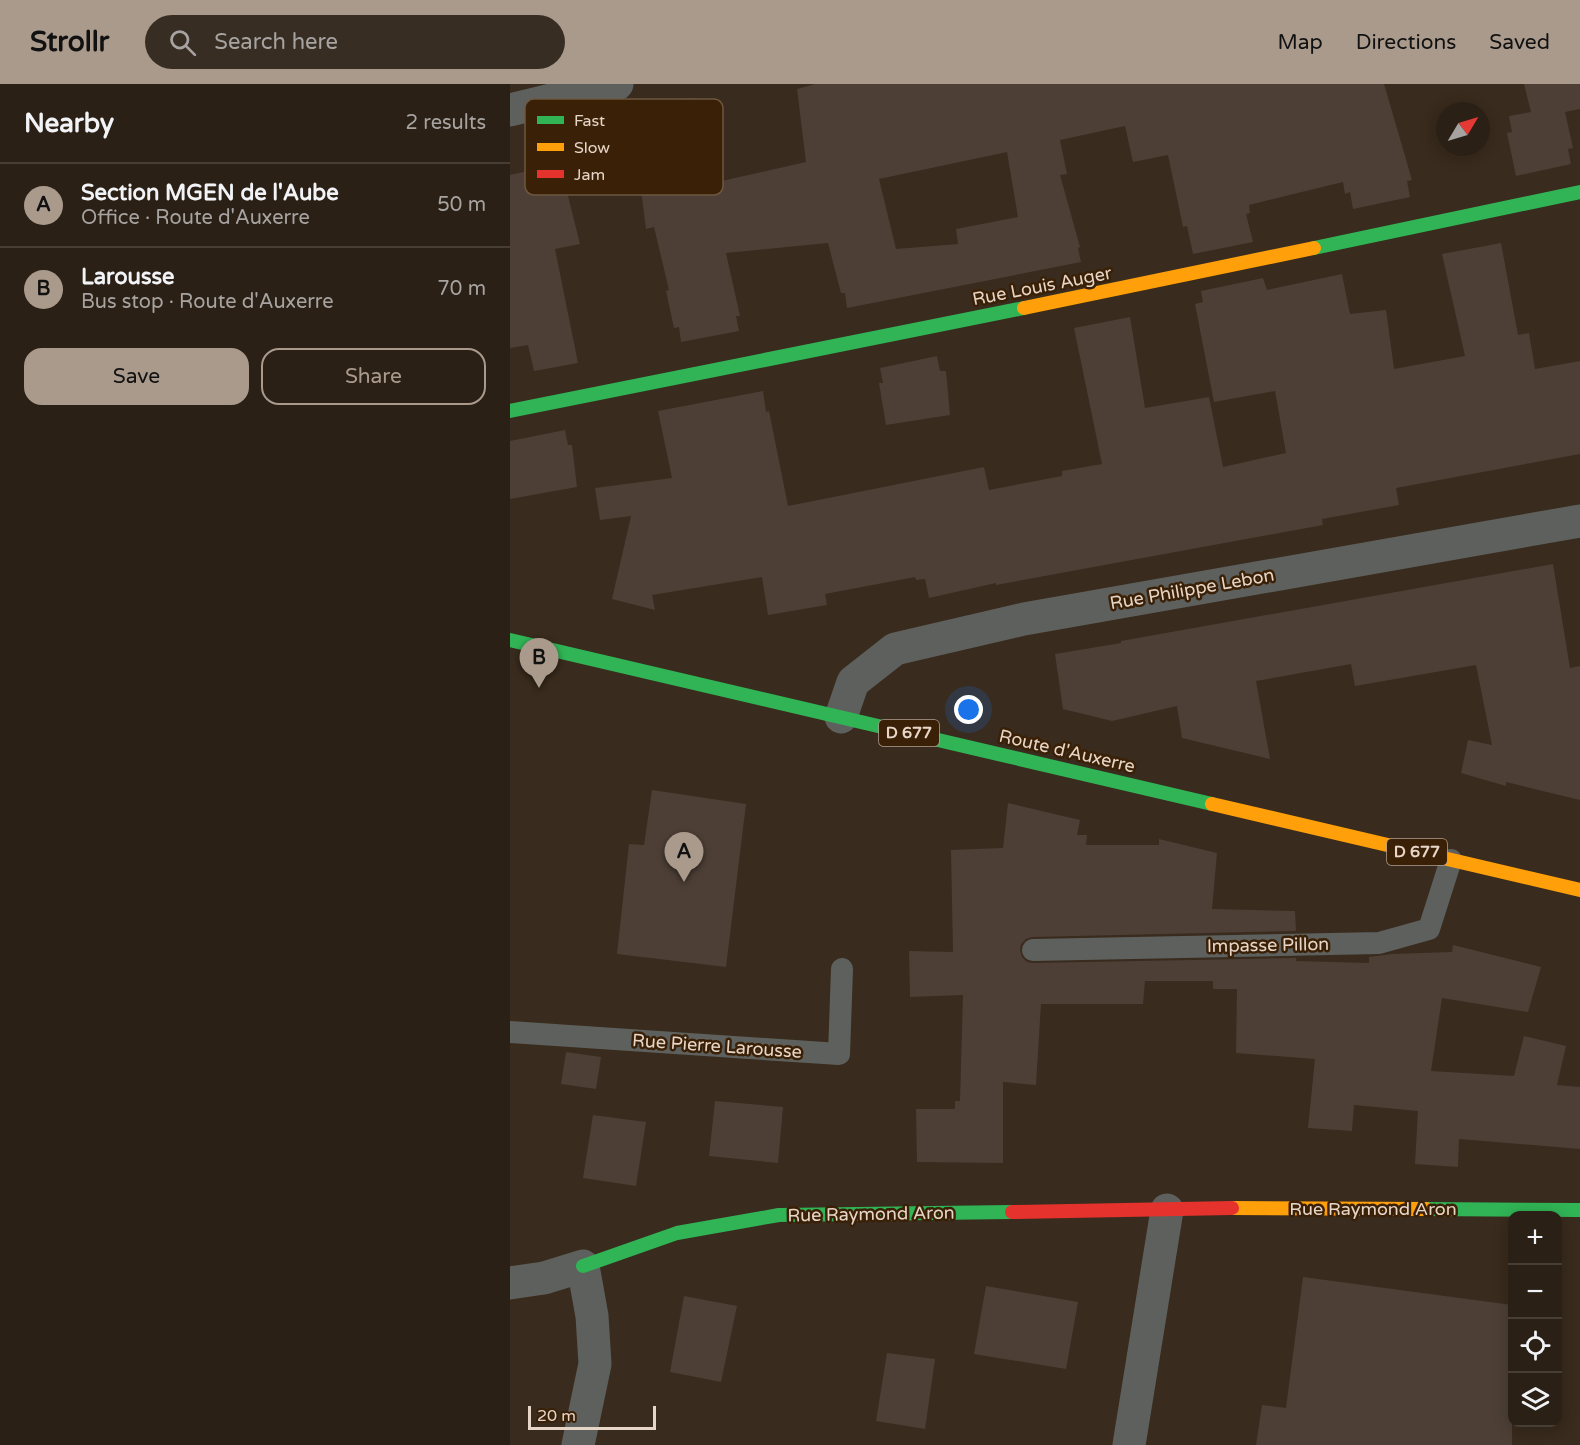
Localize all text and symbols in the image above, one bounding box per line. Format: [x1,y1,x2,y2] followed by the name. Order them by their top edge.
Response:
[145,15,565,69] search box
[30,25,109,59] text: Strollr
[166,26,199,59] icon: search
[214,29,338,55] text: Search here
[1277,30,1323,55] text: Map
[1356,30,1456,55] text: Directions
[1489,30,1550,55] text: Saved
[525,99,723,195] legend
[1436,102,1490,156] north arrow
[24,108,114,139] text: Nearby
[406,111,486,135] text: 2 results
[574,111,605,131] text: Fast
[574,138,610,158] text: Slow
[574,165,605,185] text: Jam
[81,180,339,206] text: Section MGEN de l'Aube
[36,193,51,217] text: A
[437,193,486,217] text: 50 m
[81,206,310,230] text: Office · Route d'Auxerre
[971,262,1114,310] street label: Rue Louis Auger
[81,264,174,290] text: Larousse
[37,277,50,301] text: B
[437,277,486,301] text: 70 m
[81,290,334,314] text: Bus stop · Route d'Auxerre
[24,348,249,405] button: Save
[261,348,486,405] button: Share
[1108,564,1276,614] street label: Rue Philippe Lebon
[519,638,558,688] pin: B
[954,695,983,724] your location
[879,720,939,746] road number: D 677
[997,725,1137,777] street label: Route d'Auxerre
[664,832,704,882] pin: A
[1387,839,1447,865] road number: D 677
[1207,933,1329,957] street label: Impasse Pillon
[631,1029,803,1063] street label: Rue Pierre Larousse
[1289,1198,1457,1220] street label: Rue Raymond Aron
[787,1202,955,1226] street label: Rue Raymond Aron
[1508,1211,1562,1427] map controls
[1508,1211,1562,1265] button: +
[1508,1265,1562,1319] button: −
[1508,1319,1562,1373] button: locate
[1508,1373,1562,1427] button: layers
[528,1403,656,1430] scale bar
[537,1406,576,1426] text: 20 m

